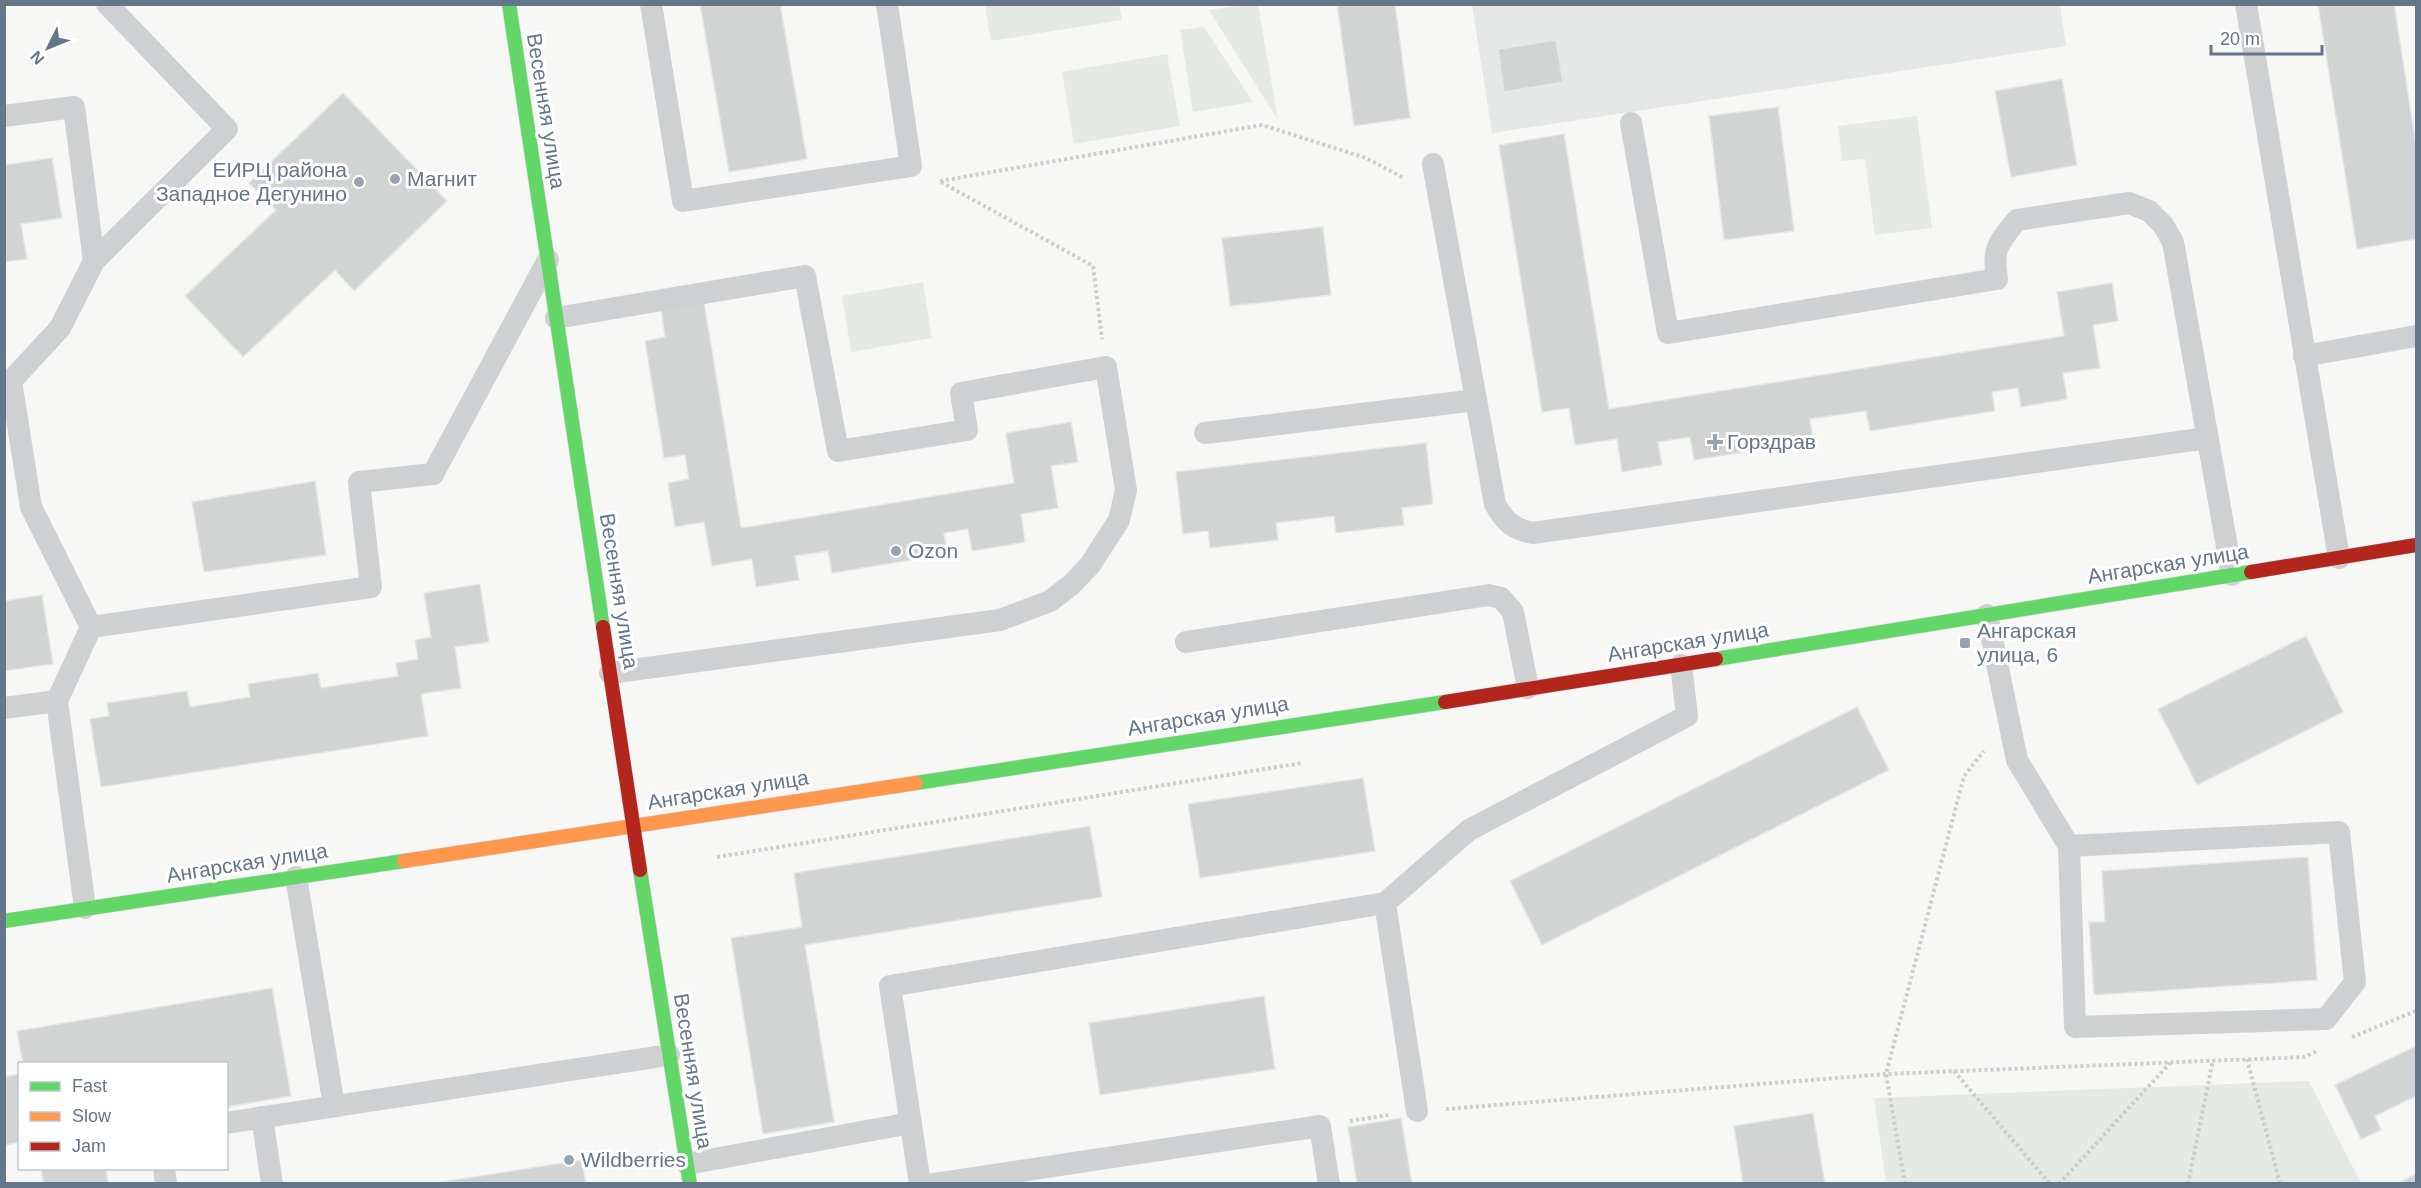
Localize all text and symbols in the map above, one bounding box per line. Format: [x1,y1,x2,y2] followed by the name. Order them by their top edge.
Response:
[18,18,78,78] north arrow
[2211,18,2322,56] scale bar
[2220,29,2260,49] text: 20 m
[523,31,570,191] street label: Весенняя улица
[27,48,48,68] text: N
[156,158,347,205] place label: ЕИРЦ района Западное Дегунино
[407,167,477,190] place label: Магнит
[388,172,402,186] marker: Магнит
[352,175,366,189] marker: ЕИРЦ района Западное Дегунино
[1727,430,1816,453] place label: Горздрав
[1708,435,1722,449] marker: Горздрав
[596,511,643,671] street label: Весенняя улица
[908,539,958,562] place label: Ozon
[2086,539,2250,588] street label: Ангарская улица
[889,544,903,558] marker: Ozon
[1606,617,1770,666] street label: Ангарская улица
[1977,619,2076,666] place label: Ангарская улица, 6
[1958,636,1972,650] marker: Ангарская улица, 6
[1126,691,1290,740] street label: Ангарская улица
[646,765,810,814] street label: Ангарская улица
[165,838,329,887] street label: Ангарская улица
[670,991,717,1151] street label: Весенняя улица
[18,1062,228,1170] legend
[72,1076,107,1096] text: Fast
[72,1106,112,1126] text: Slow
[72,1136,106,1156] text: Jam
[581,1148,686,1171] place label: Wildberries
[562,1153,576,1167] marker: Wildberries

